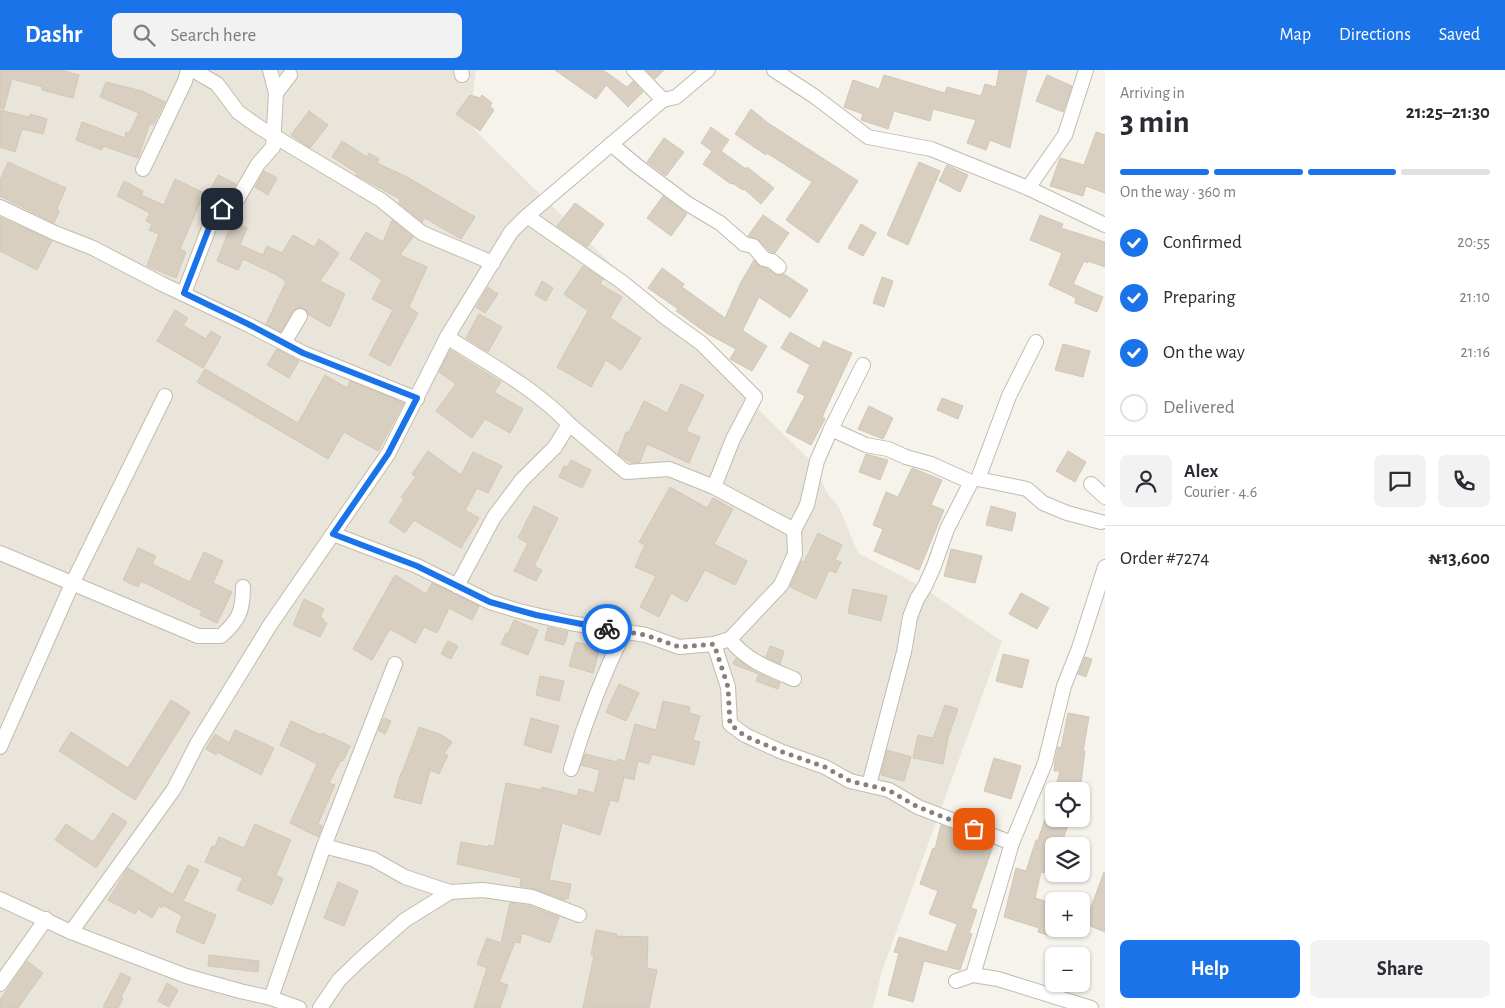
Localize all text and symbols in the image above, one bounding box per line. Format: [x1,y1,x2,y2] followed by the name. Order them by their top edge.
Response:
[112,13,462,58] search box
[130,21,158,49] icon: search
[25,23,82,47] text: Dashr
[170,26,256,45] text: Search here
[1280,26,1311,44] text: Map
[1339,26,1411,44] text: Directions
[1439,26,1480,44] text: Saved
[1120,85,1185,101] text: Arriving in
[1406,103,1490,122] text: 21:25–21:30
[1120,106,1190,138] text: 3 min
[1120,184,1236,200] text: On the way · 360 m
[201,188,243,230] pin
[208,195,236,223] icon: home
[1120,229,1148,257] icon: check
[1163,233,1242,252] text: Confirmed
[1457,234,1490,250] text: 20:55
[1120,284,1148,312] icon: check
[1163,288,1236,307] text: Preparing
[1460,289,1490,305] text: 21:10
[1120,339,1148,367] icon: check
[1163,343,1245,362] text: On the way
[1461,344,1490,360] text: 21:16
[1163,398,1235,417] text: Delivered
[1120,455,1172,507] button: person
[1374,455,1426,507] button: chat
[1438,455,1490,507] button: phone
[1184,462,1218,481] text: Alex
[1184,484,1257,500] text: Courier · 4.6
[1120,549,1210,568] text: Order #7274
[1428,549,1490,568] text: ₦13,600
[582,604,632,654] courier
[593,615,621,643] icon: bike
[1045,782,1090,992] map controls
[1045,782,1090,827] button: locate
[953,808,995,850] pin
[960,815,988,843] icon: bag
[1045,837,1090,882] button: layers
[1045,892,1090,937] button: +
[1120,940,1300,998] button: Help
[1310,940,1490,998] button: Share
[1045,947,1090,992] button: −

